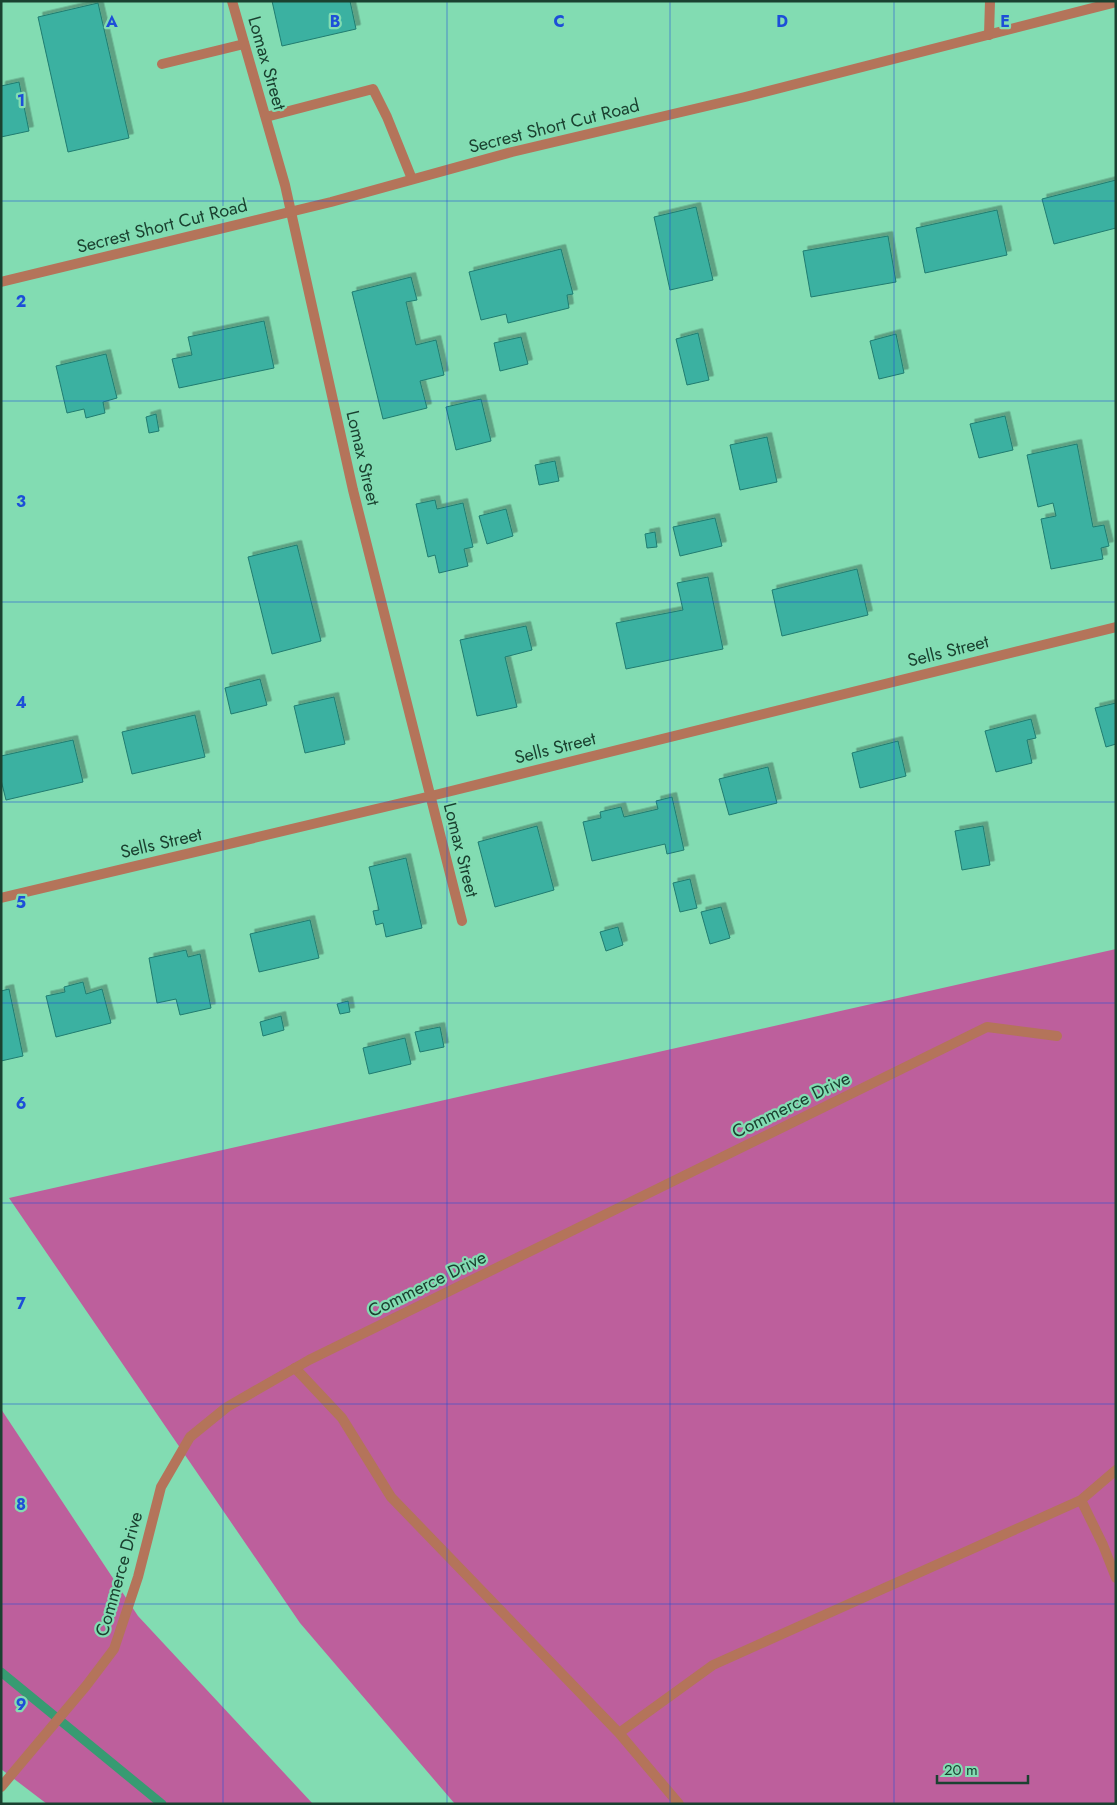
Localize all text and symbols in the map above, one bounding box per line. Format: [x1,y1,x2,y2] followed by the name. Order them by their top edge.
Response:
[105,10,118,33] text: A
[330,10,340,33] text: B
[553,10,565,33] text: C
[776,10,788,33] text: D
[1000,10,1010,33] text: E
[241,13,293,114] street label: Lomax Street
[17,89,25,112] text: 1
[466,92,642,160] street label: Secrest Short Cut Road
[74,192,250,260] street label: Secrest Short Cut Road
[16,290,26,313] text: 2
[339,408,387,509] street label: Lomax Street
[16,490,26,513] text: 3
[905,628,992,674] street label: Sells Street
[15,691,27,714] text: 4
[512,725,599,771] street label: Sells Street
[437,800,485,901] street label: Lomax Street
[118,821,205,865] street label: Sells Street
[16,891,26,914] text: 5
[727,1065,855,1145] street label: Commerce Drive
[16,1092,26,1115] text: 6
[363,1244,491,1324] street label: Commerce Drive
[16,1292,26,1315] text: 7
[16,1493,26,1516] text: 8
[89,1509,149,1639] street label: Commerce Drive
[16,1693,26,1716] text: 9
[937,1752,1028,1784] scale bar
[944,1759,978,1781] text: 20 m

